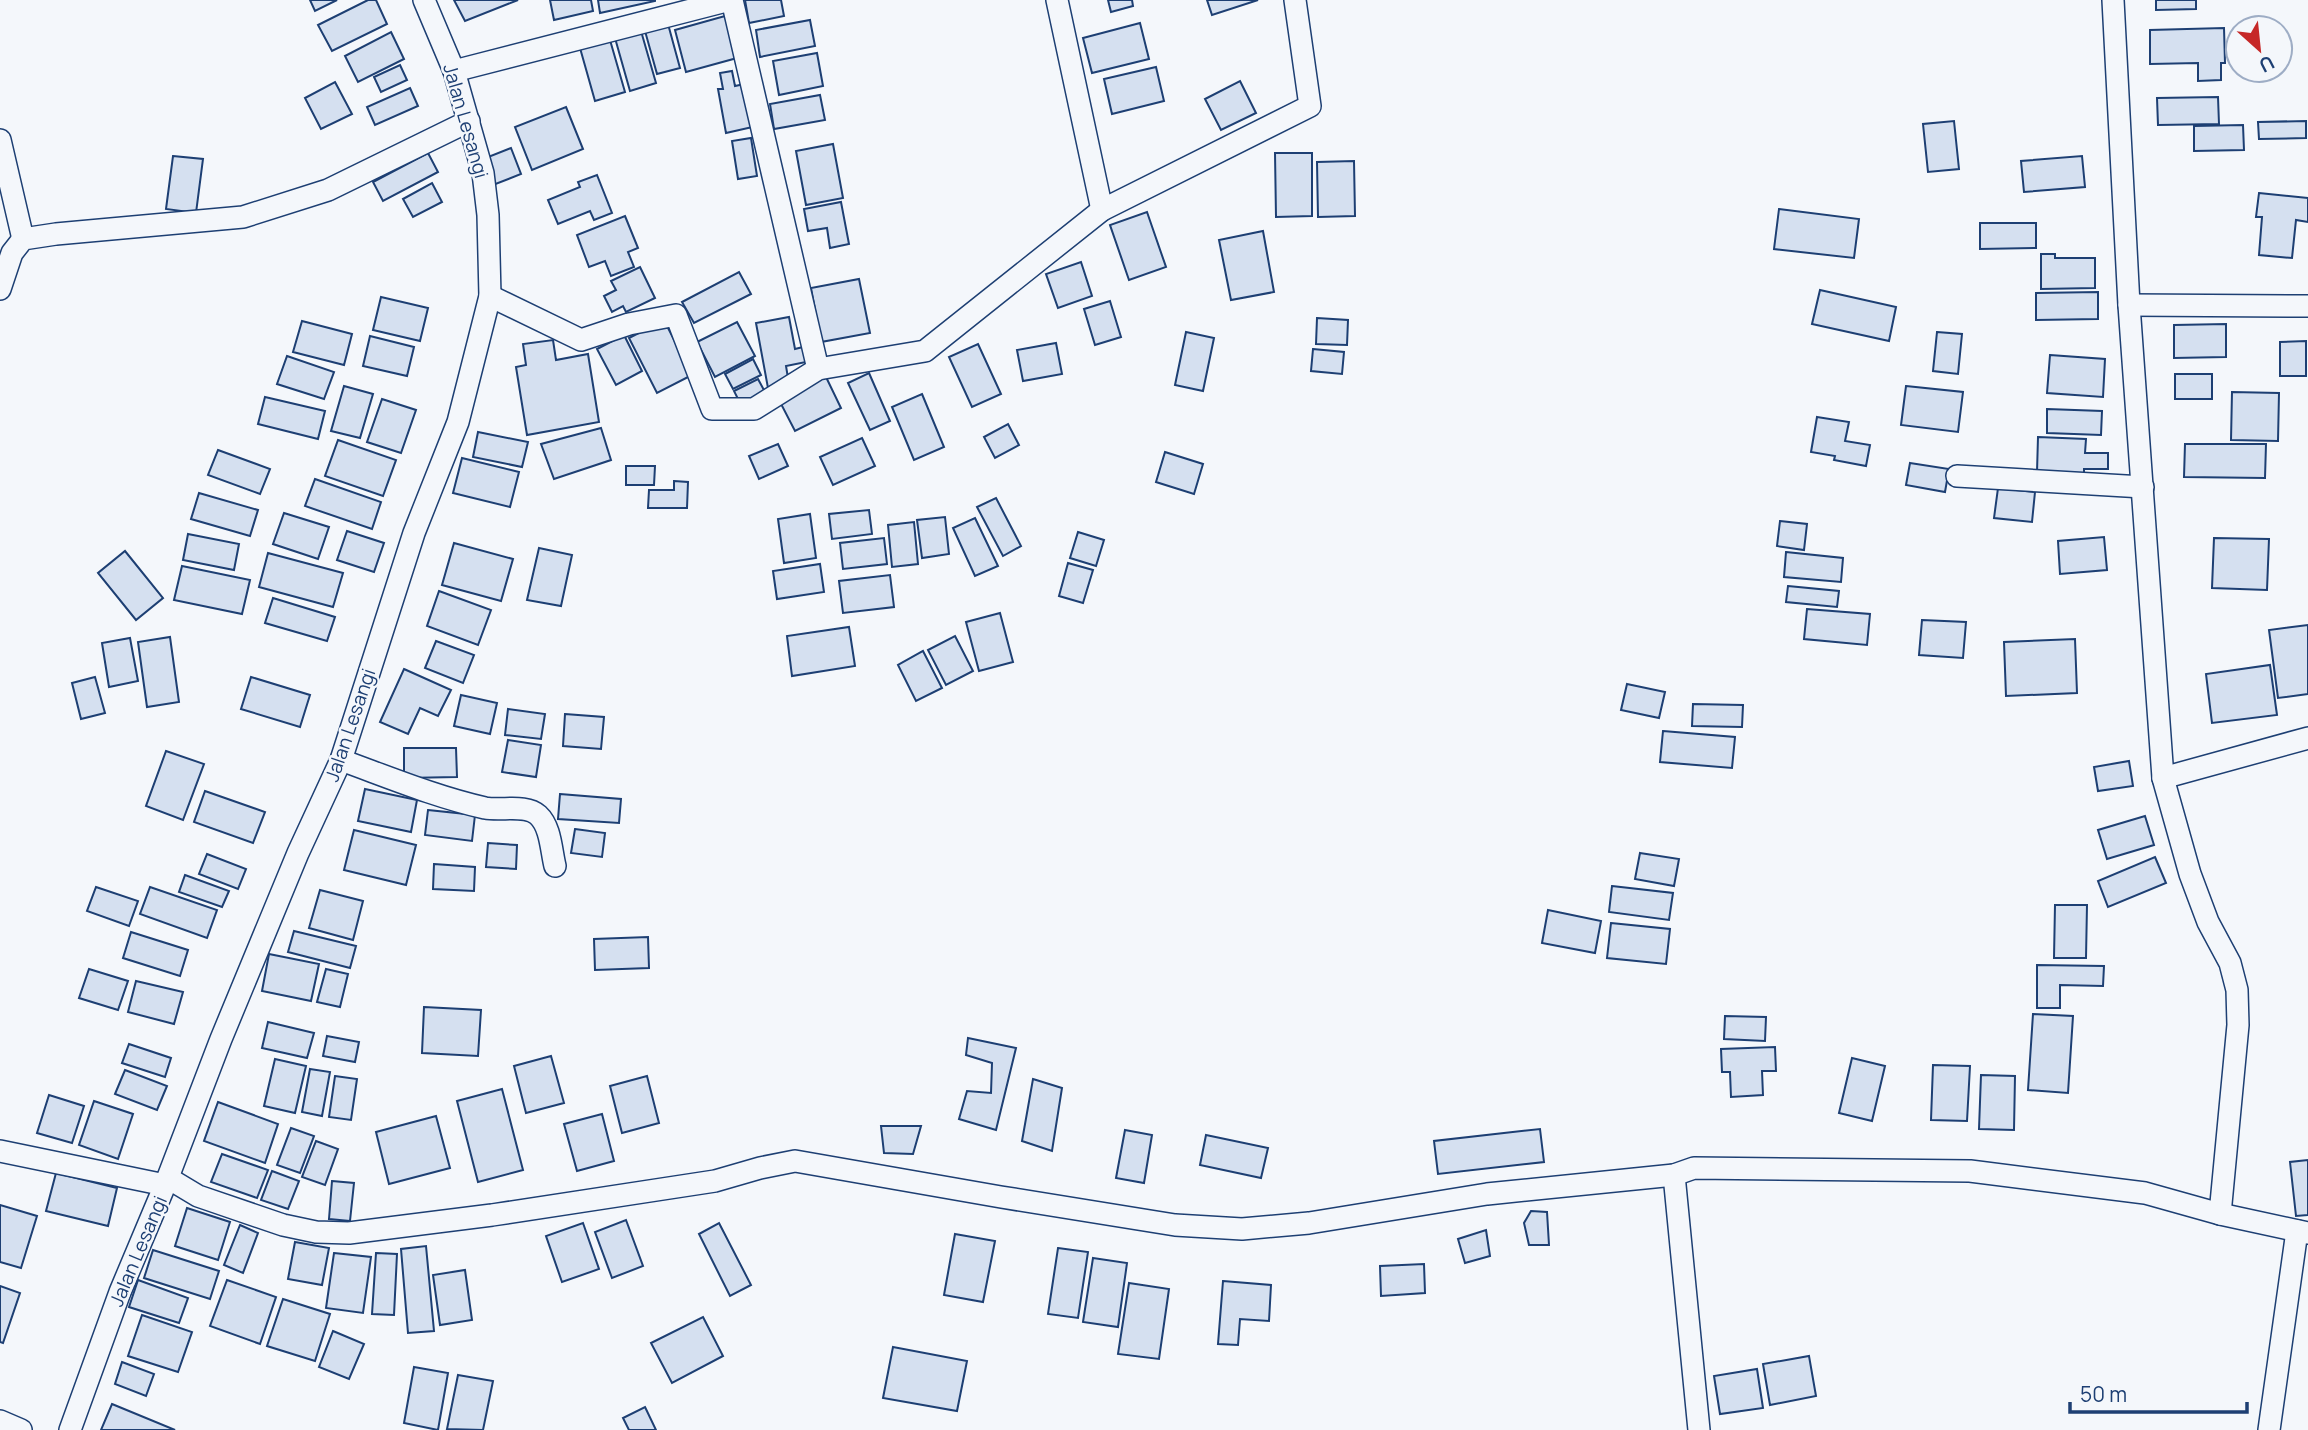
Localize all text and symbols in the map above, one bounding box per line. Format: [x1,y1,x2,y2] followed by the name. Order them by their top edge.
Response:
[2224,14,2294,84] north arrow
[2255,49,2279,79] text: U
[437,61,495,181] street label: Jalan Lesangi
[319,665,381,785] street label: Jalan Lesangi
[103,1192,173,1310] street label: Jalan Lesangi
[2070,1370,2247,1414] scale bar
[2080,1380,2127,1408] text: 50 m

